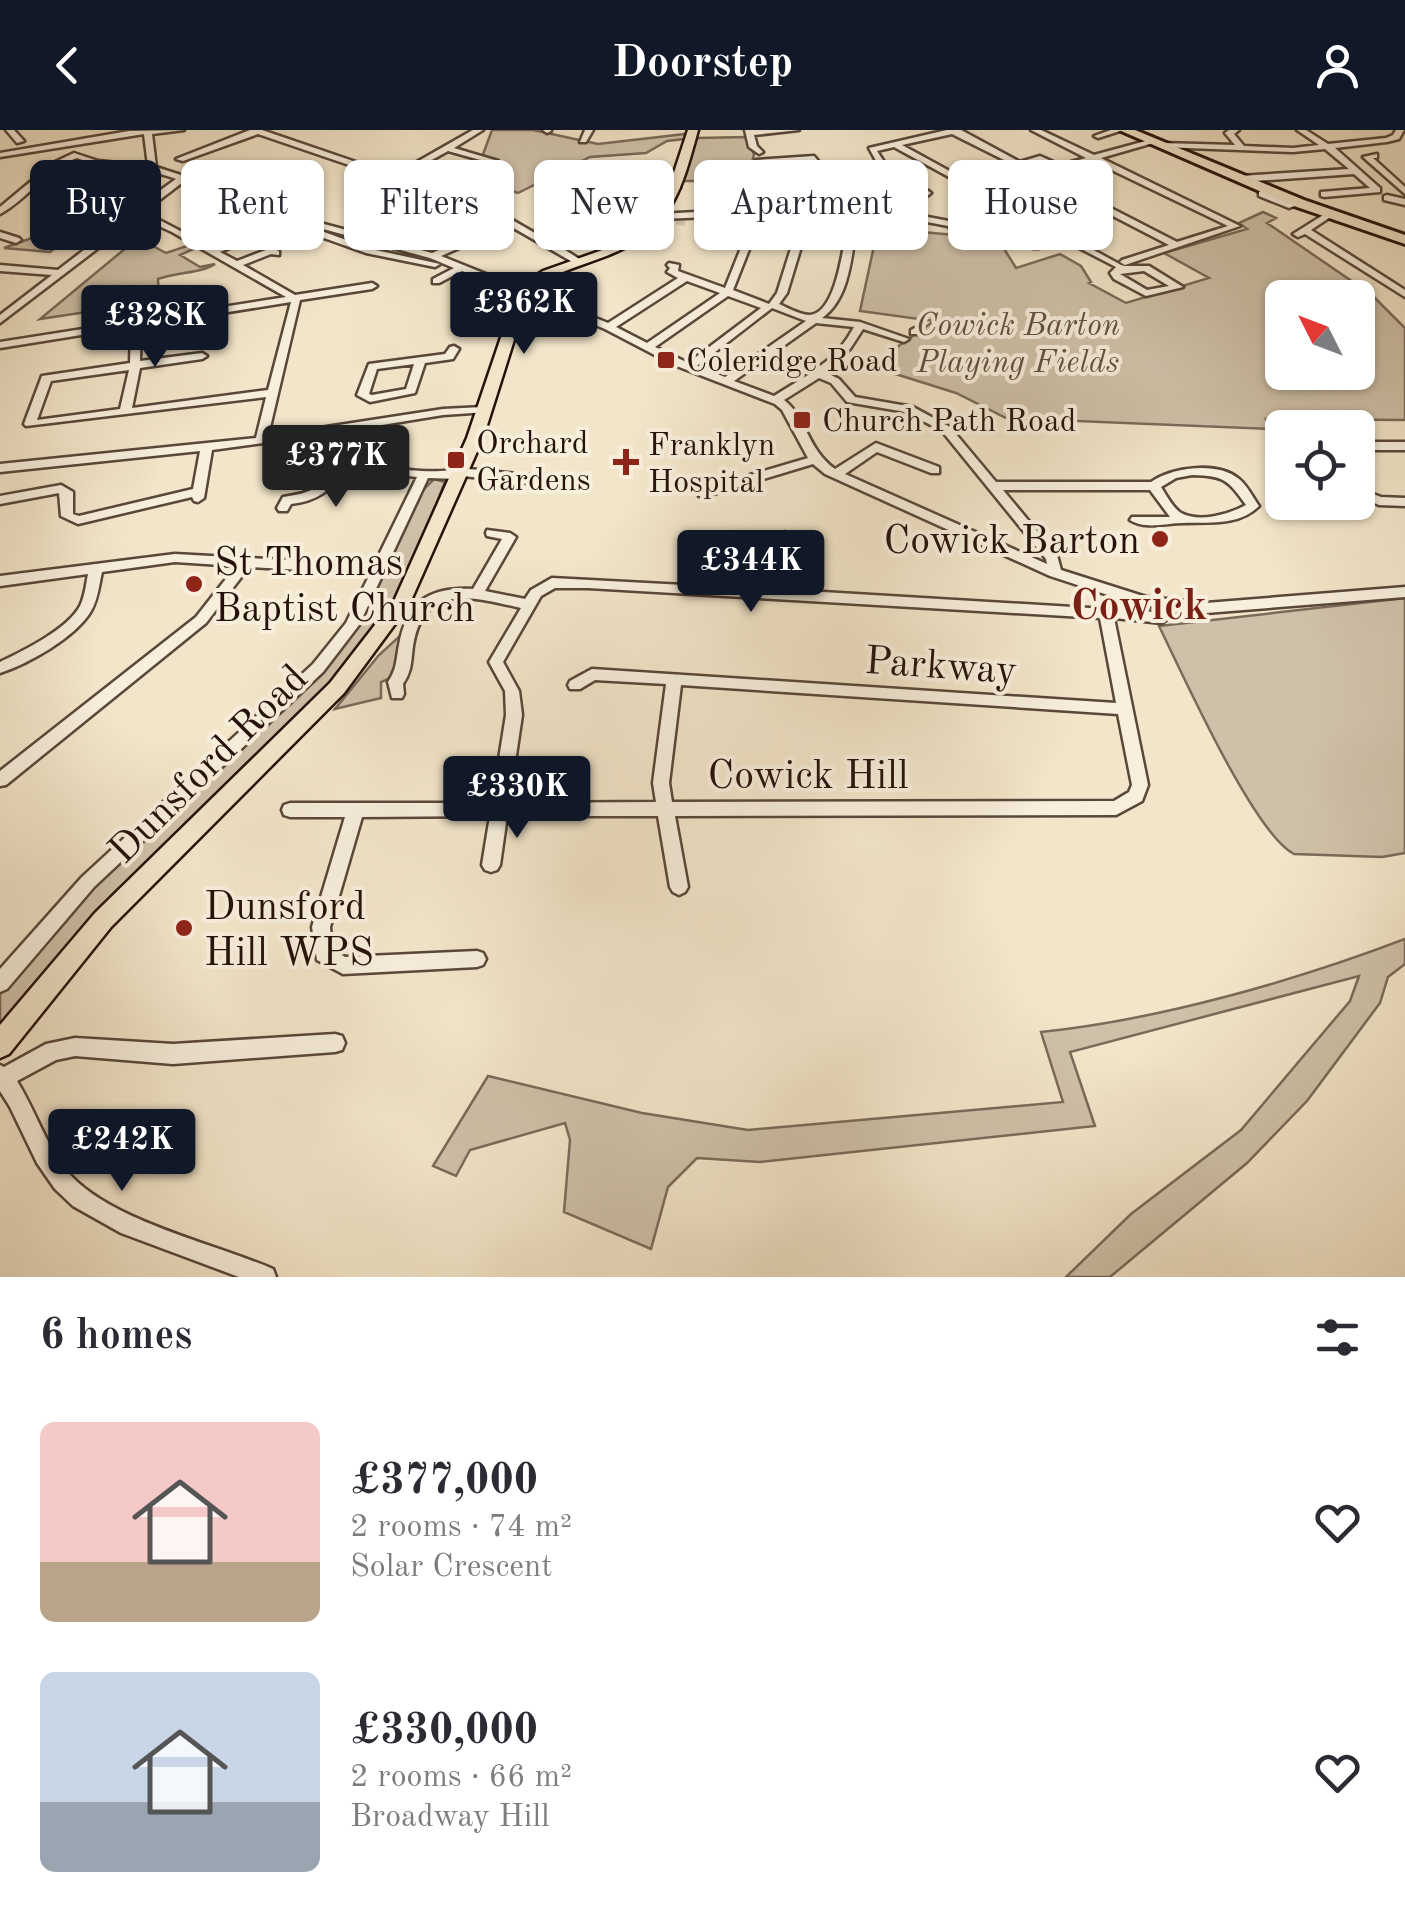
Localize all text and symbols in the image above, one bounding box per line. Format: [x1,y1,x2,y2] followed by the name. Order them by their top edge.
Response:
[40,38,95,93] icon: back
[1310,38,1365,93] icon: person
[612,42,793,87] text: Doorstep
[30,160,161,250] chip: Buy
[181,160,324,250] chip: Rent
[344,160,514,250] chip: Filters
[534,160,674,250] chip: New
[694,160,928,250] chip: Apartment
[948,160,1113,250] chip: House
[454,272,594,357] pin: £362K
[1265,280,1375,390] north arrow
[1265,280,1375,520] map controls
[85,285,225,370] pin: £328K
[472,288,576,320] text: £362K
[103,301,207,333] text: £328K
[916,311,1120,380] park label: Cowick Barton Playing Fields
[686,347,897,379] place label: Coleridge Road
[655,349,677,371] marker: Coleridge Road
[822,407,1076,439] place label: Church Path Road
[791,409,813,431] marker: Church Path Road
[1265,410,1375,520] button: locate
[266,425,406,510] pin: £377K
[476,429,591,498] place label: Orchard Gardens
[648,431,775,500] place label: Franklyn Hospital
[284,441,388,473] text: £377K
[445,449,467,471] marker: Orchard Gardens
[613,449,639,475] marker: Franklyn Hospital
[884,523,1140,563] place label: Cowick Barton
[1149,528,1171,550] marker: Cowick Barton
[681,530,821,615] pin: £344K
[214,545,475,631] place label: St Thomas Baptist Church
[699,546,803,578] text: £344K
[183,573,205,595] marker: St Thomas Baptist Church
[1071,587,1207,629] district label: Cowick
[863,643,1018,693] street label: Parkway
[103,659,317,873] street label: Dunsford Road
[447,756,587,841] pin: £330K
[707,758,909,798] street label: Cowick Hill
[465,772,569,804] text: £330K
[204,889,374,975] place label: Dunsford Hill WPS
[173,917,195,939] marker: Dunsford Hill WPS
[52,1109,192,1194] pin: £242K
[70,1125,174,1157] text: £242K
[1310,1310,1365,1365] icon: filters
[40,1316,192,1358] text: 6 homes
[350,1461,538,1503] text: £377,000
[120,1462,240,1582] icon: home
[1310,1495,1365,1550] icon: heart
[350,1512,572,1544] text: 2 rooms · 74 m²
[350,1552,553,1584] text: Solar Crescent
[350,1711,538,1753] text: £330,000
[120,1712,240,1832] icon: home
[1310,1745,1365,1800] icon: heart
[350,1762,572,1794] text: 2 rooms · 66 m²
[350,1802,550,1834] text: Broadway Hill

